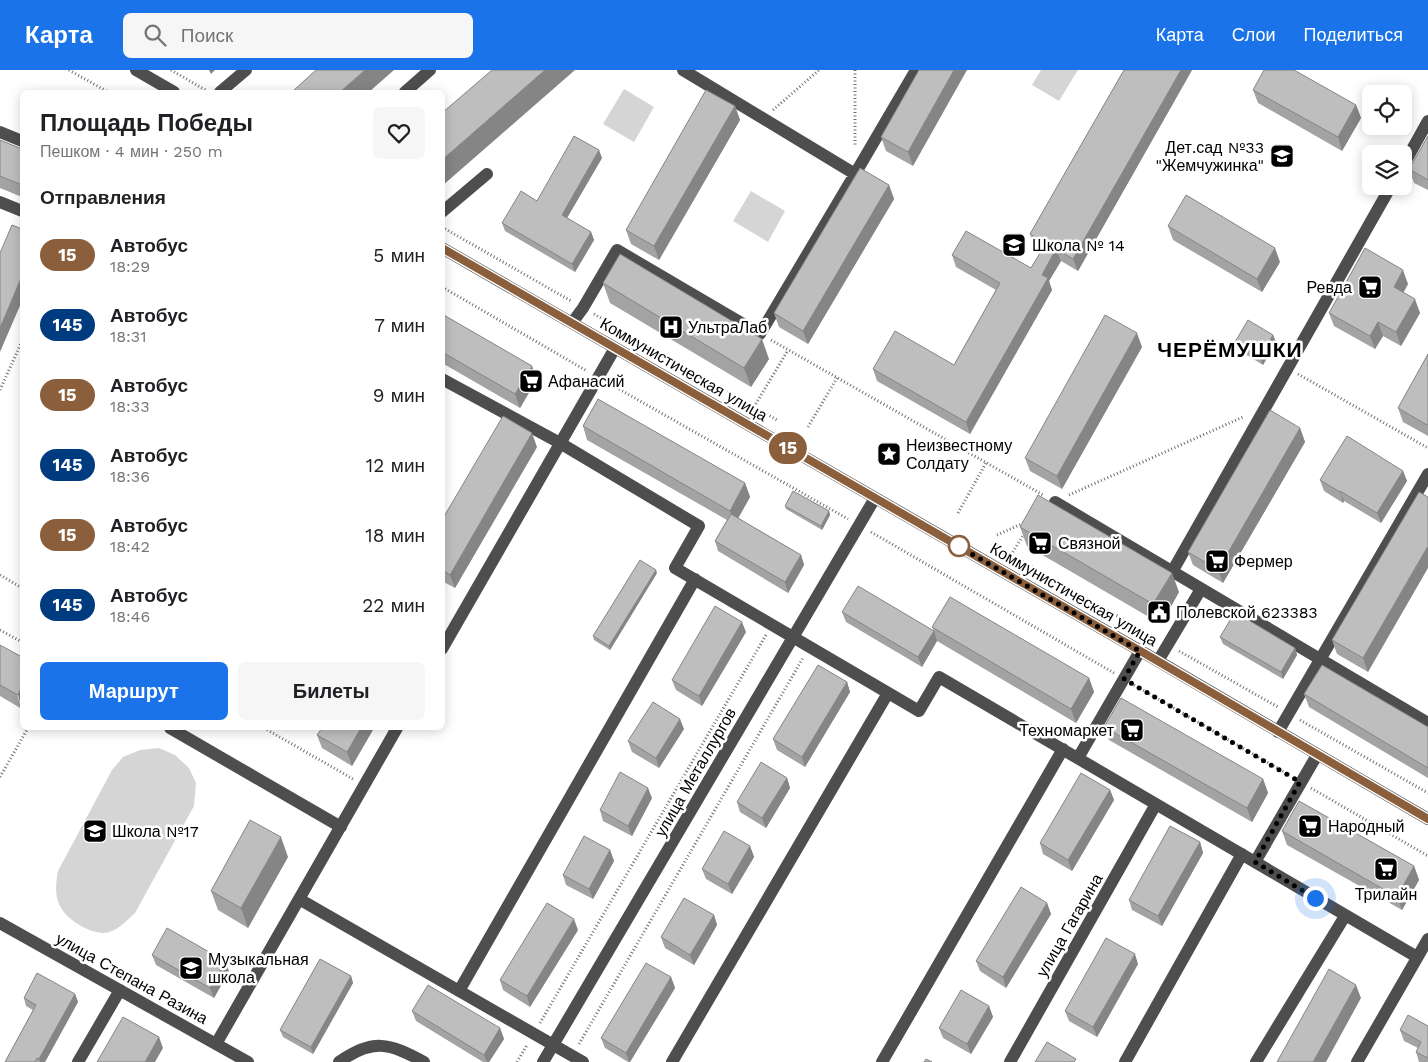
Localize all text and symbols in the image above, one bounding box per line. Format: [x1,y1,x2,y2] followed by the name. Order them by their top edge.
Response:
[123,13,473,58] search box
[25,21,93,49] text: Карта
[141,21,169,49] icon: search
[181,24,233,47] text: Поиск
[1156,24,1204,45] text: Карта
[1232,24,1276,45] text: Слои
[1304,24,1403,45] text: Поделиться
[1362,85,1412,195] map controls
[1362,85,1412,135] button: locate
[373,107,425,159] button: heart
[40,109,253,137] text: Площадь Победы
[1155,138,1264,175] place label: Дет.сад №33 "Жемчужинка"
[40,142,223,161] text: Пешком · 4 мин · 250 m
[1269,143,1295,169] school or university icon: Дет.сад №33 "Жемчужинка"
[1362,145,1412,195] button: layers
[40,186,166,209] text: Отправления
[1001,232,1027,258] school or university icon: Школа № 14
[110,234,188,257] text: Автобус
[1032,236,1125,255] place label: Школа № 14
[58,244,77,265] text: 15
[373,244,425,267] text: 5 мин
[110,257,150,276] text: 18:29
[1357,274,1383,300] supermarket icon: Ревда
[1307,278,1352,297] place label: Ревда
[110,304,188,327] text: Автобус
[53,314,82,335] text: 145
[374,314,425,337] text: 7 мин
[597,314,771,425] street label: Коммунистическая улица
[658,314,684,340] hospital icon: УльтраЛаб
[688,318,767,337] place label: УльтраЛаб
[110,327,146,346] text: 18:31
[1157,337,1303,362] district label: ЧЕРЁМУШКИ
[518,368,544,394] supermarket icon: Афанасий
[548,372,625,391] place label: Афанасий
[110,374,188,397] text: Автобус
[58,384,77,405] text: 15
[373,384,425,407] text: 9 мин
[110,397,150,416] text: 18:33
[766,432,810,464] line badge: 15
[906,436,1012,473] place label: Неизвестному Солдату
[779,437,797,458] text: 15
[876,441,902,467] place icon: Неизвестному Солдату
[110,444,188,467] text: Автобус
[53,454,82,475] text: 145
[366,454,425,477] text: 12 мин
[110,467,150,486] text: 18:36
[110,514,188,537] text: Автобус
[58,524,77,545] text: 15
[365,524,425,547] text: 18 мин
[1027,530,1053,556] supermarket icon: Связной
[1058,534,1121,553] place label: Связной
[948,535,970,557] unlabelled marker
[110,537,150,556] text: 18:42
[987,539,1161,650] street label: Коммунистическая улица
[1204,548,1230,574] supermarket icon: Фермер
[1234,552,1293,571] place label: Фермер
[110,584,188,607] text: Автобус
[53,594,82,615] text: 145
[362,594,425,617] text: 22 мин
[1146,599,1172,625] public building icon: Полевской 623383
[1176,603,1318,622] place label: Полевской 623383
[110,607,150,626] text: 18:46
[40,662,228,720] button: Маршрут
[238,662,425,720] button: Билеты
[651,704,740,840] street label: улица Металлургов
[1119,717,1145,743] supermarket icon: Техномаркет
[1019,721,1115,740] place label: Техномаркет
[1297,813,1323,839] supermarket icon: Народный
[1328,817,1405,836] place label: Народный
[82,818,108,844] school or university icon: Школа №17
[112,822,199,841] place label: Школа №17
[1373,856,1399,882] supermarket icon: Трилайн
[1032,870,1107,980] street label: улица Гагарина
[1355,885,1417,904] place label: Трилайн
[1303,886,1328,911] your location
[53,929,211,1028] street label: улица Степана Разина
[208,950,309,987] place label: Музыкальная школа
[178,955,204,981] school or university icon: Музыкальная школа

